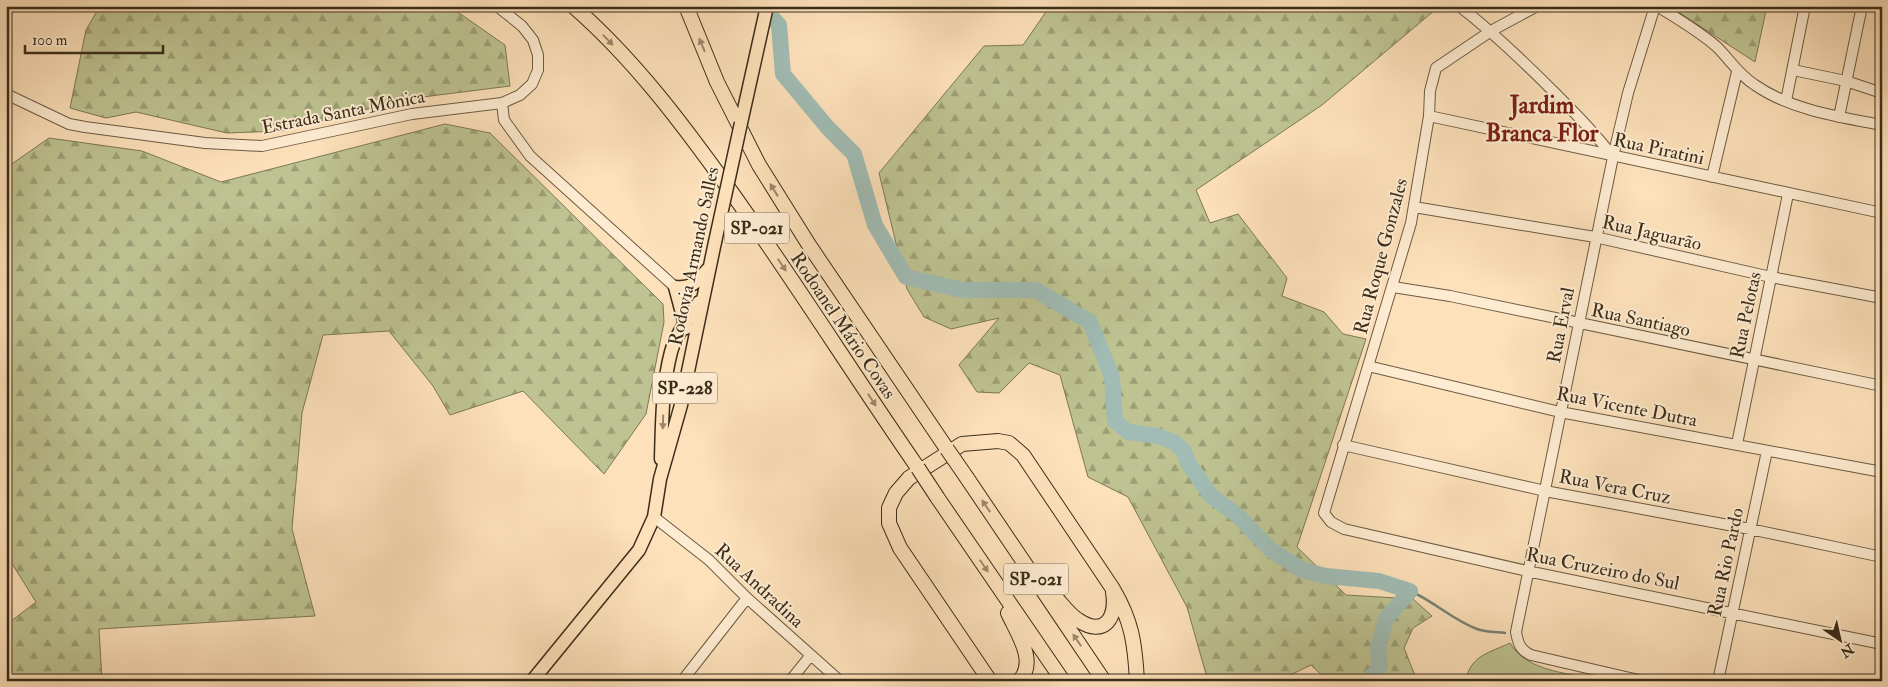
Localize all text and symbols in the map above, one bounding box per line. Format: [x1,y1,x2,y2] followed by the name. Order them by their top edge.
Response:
[25,22,162,54] scale bar
[32,31,68,50] text: 100 m
[602,34,614,46] one-way arrow
[697,38,705,52] one-way arrow
[260,84,427,140] street label: Estrada Santa Mônica
[1486,90,1600,149] district label: Jardim Branca Flor
[1611,128,1706,170] street label: Rua Piratini
[663,165,725,348] street label: Rodovia Armando Salles
[1349,176,1413,337] street label: Rua Roque Gonzales
[770,184,779,197] one-way arrow
[1600,210,1704,256] street label: Rua Jaguarão
[724,212,790,244] road number: SP-021
[785,248,901,404] street label: Rodoanel Mário Covas
[777,259,787,272] one-way arrow
[1725,270,1767,361] street label: Rua Pelotas
[1542,285,1580,365] street label: Rua Erval
[1589,298,1693,342] street label: Rua Santiago
[652,372,718,403] road number: SP-228
[1554,382,1699,432] street label: Rua Vicente Dutra
[868,393,877,407] one-way arrow
[658,414,666,430] one-way arrow
[1557,464,1673,510] street label: Rua Vera Cruz
[981,499,991,512] one-way arrow
[1703,506,1749,619] street label: Rua Rio Pardo
[710,538,809,633] street label: Rua Andradina
[1524,542,1682,596] street label: Rua Cruzeiro do Sul
[979,559,989,573] one-way arrow
[1004,564,1068,594] road number: SP-021
[1816,614,1866,664] north arrow
[1072,634,1082,647] one-way arrow
[1837,639,1858,661] text: N

